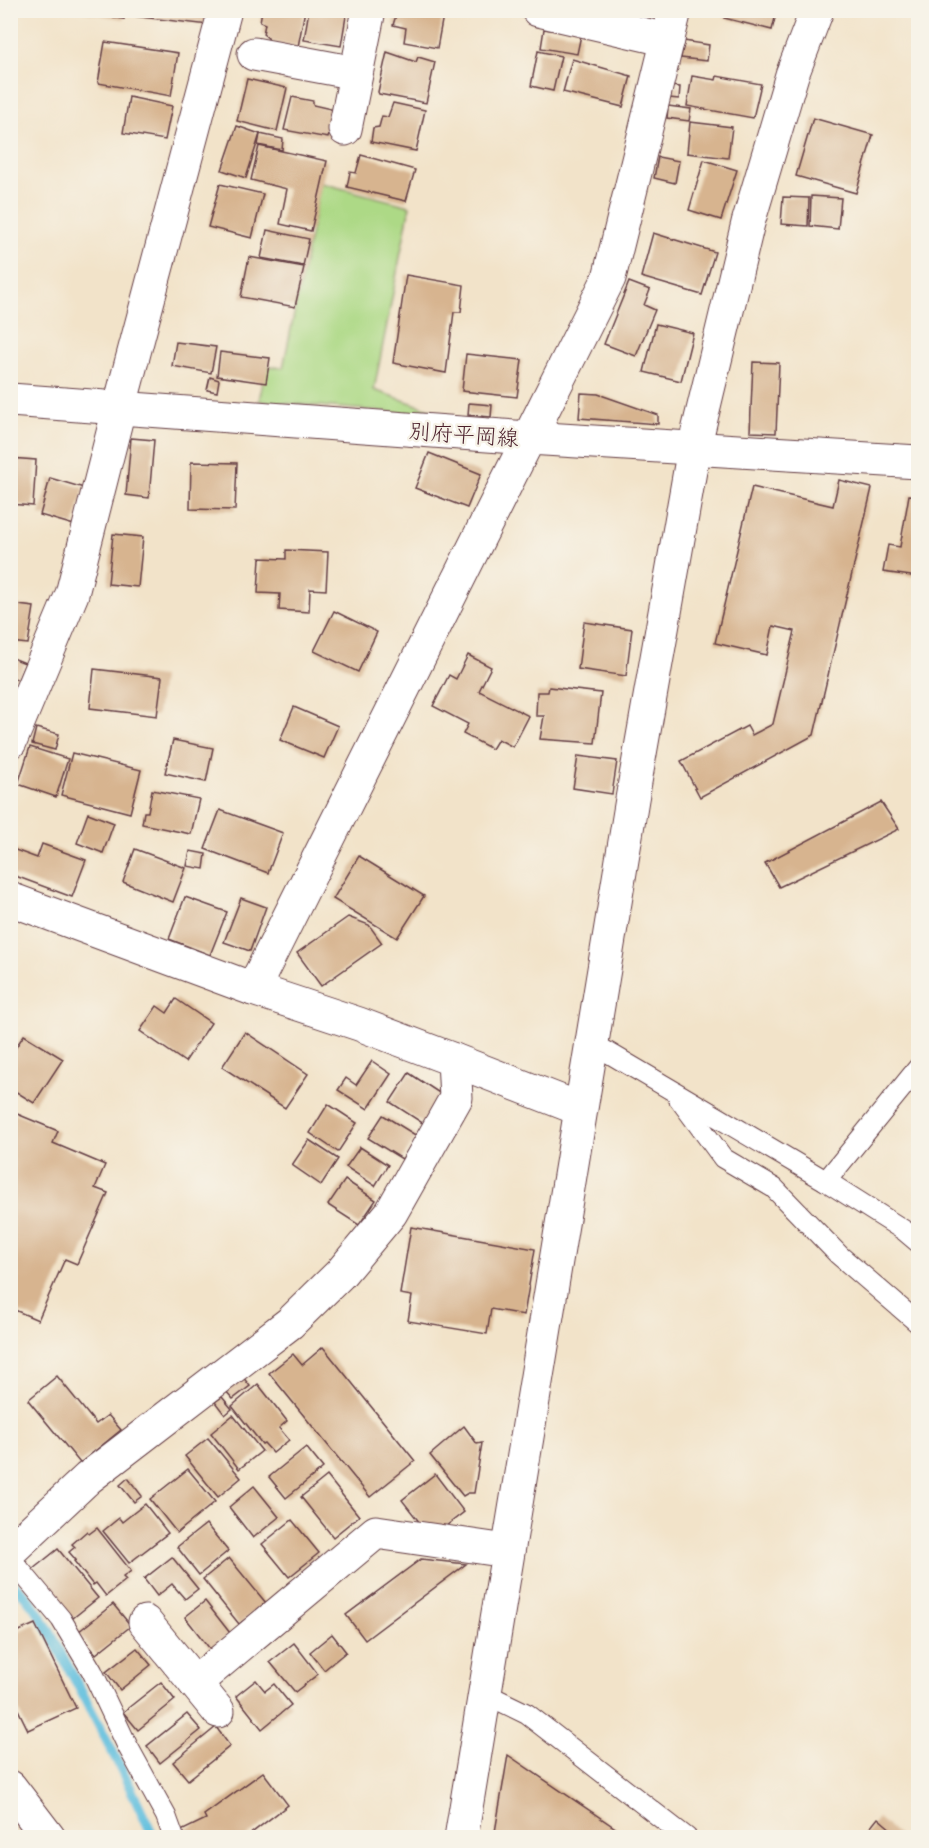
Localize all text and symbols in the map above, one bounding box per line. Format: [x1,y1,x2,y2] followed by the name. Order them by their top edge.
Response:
[408,411,520,458] street label: 別府平岡線

